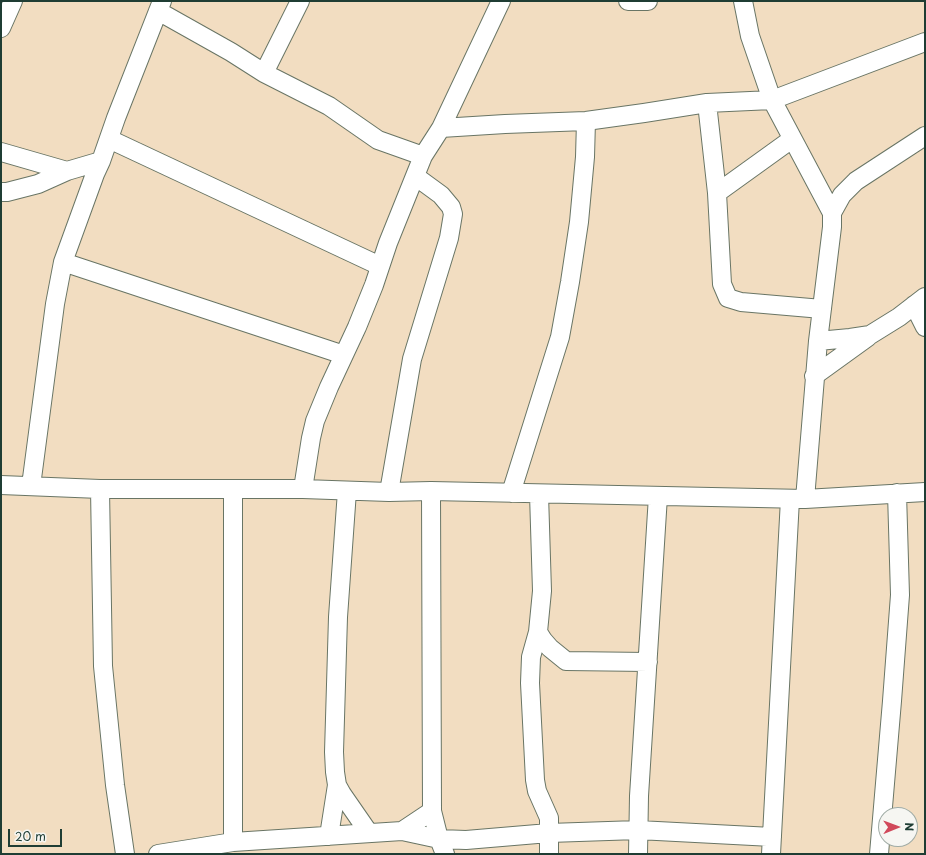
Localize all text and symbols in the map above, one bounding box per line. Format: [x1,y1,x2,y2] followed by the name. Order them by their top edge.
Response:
[878,807,918,847] north arrow
[10,821,64,847] scale bar
[901,822,918,831] text: N
[15,827,46,845] text: 20 m

